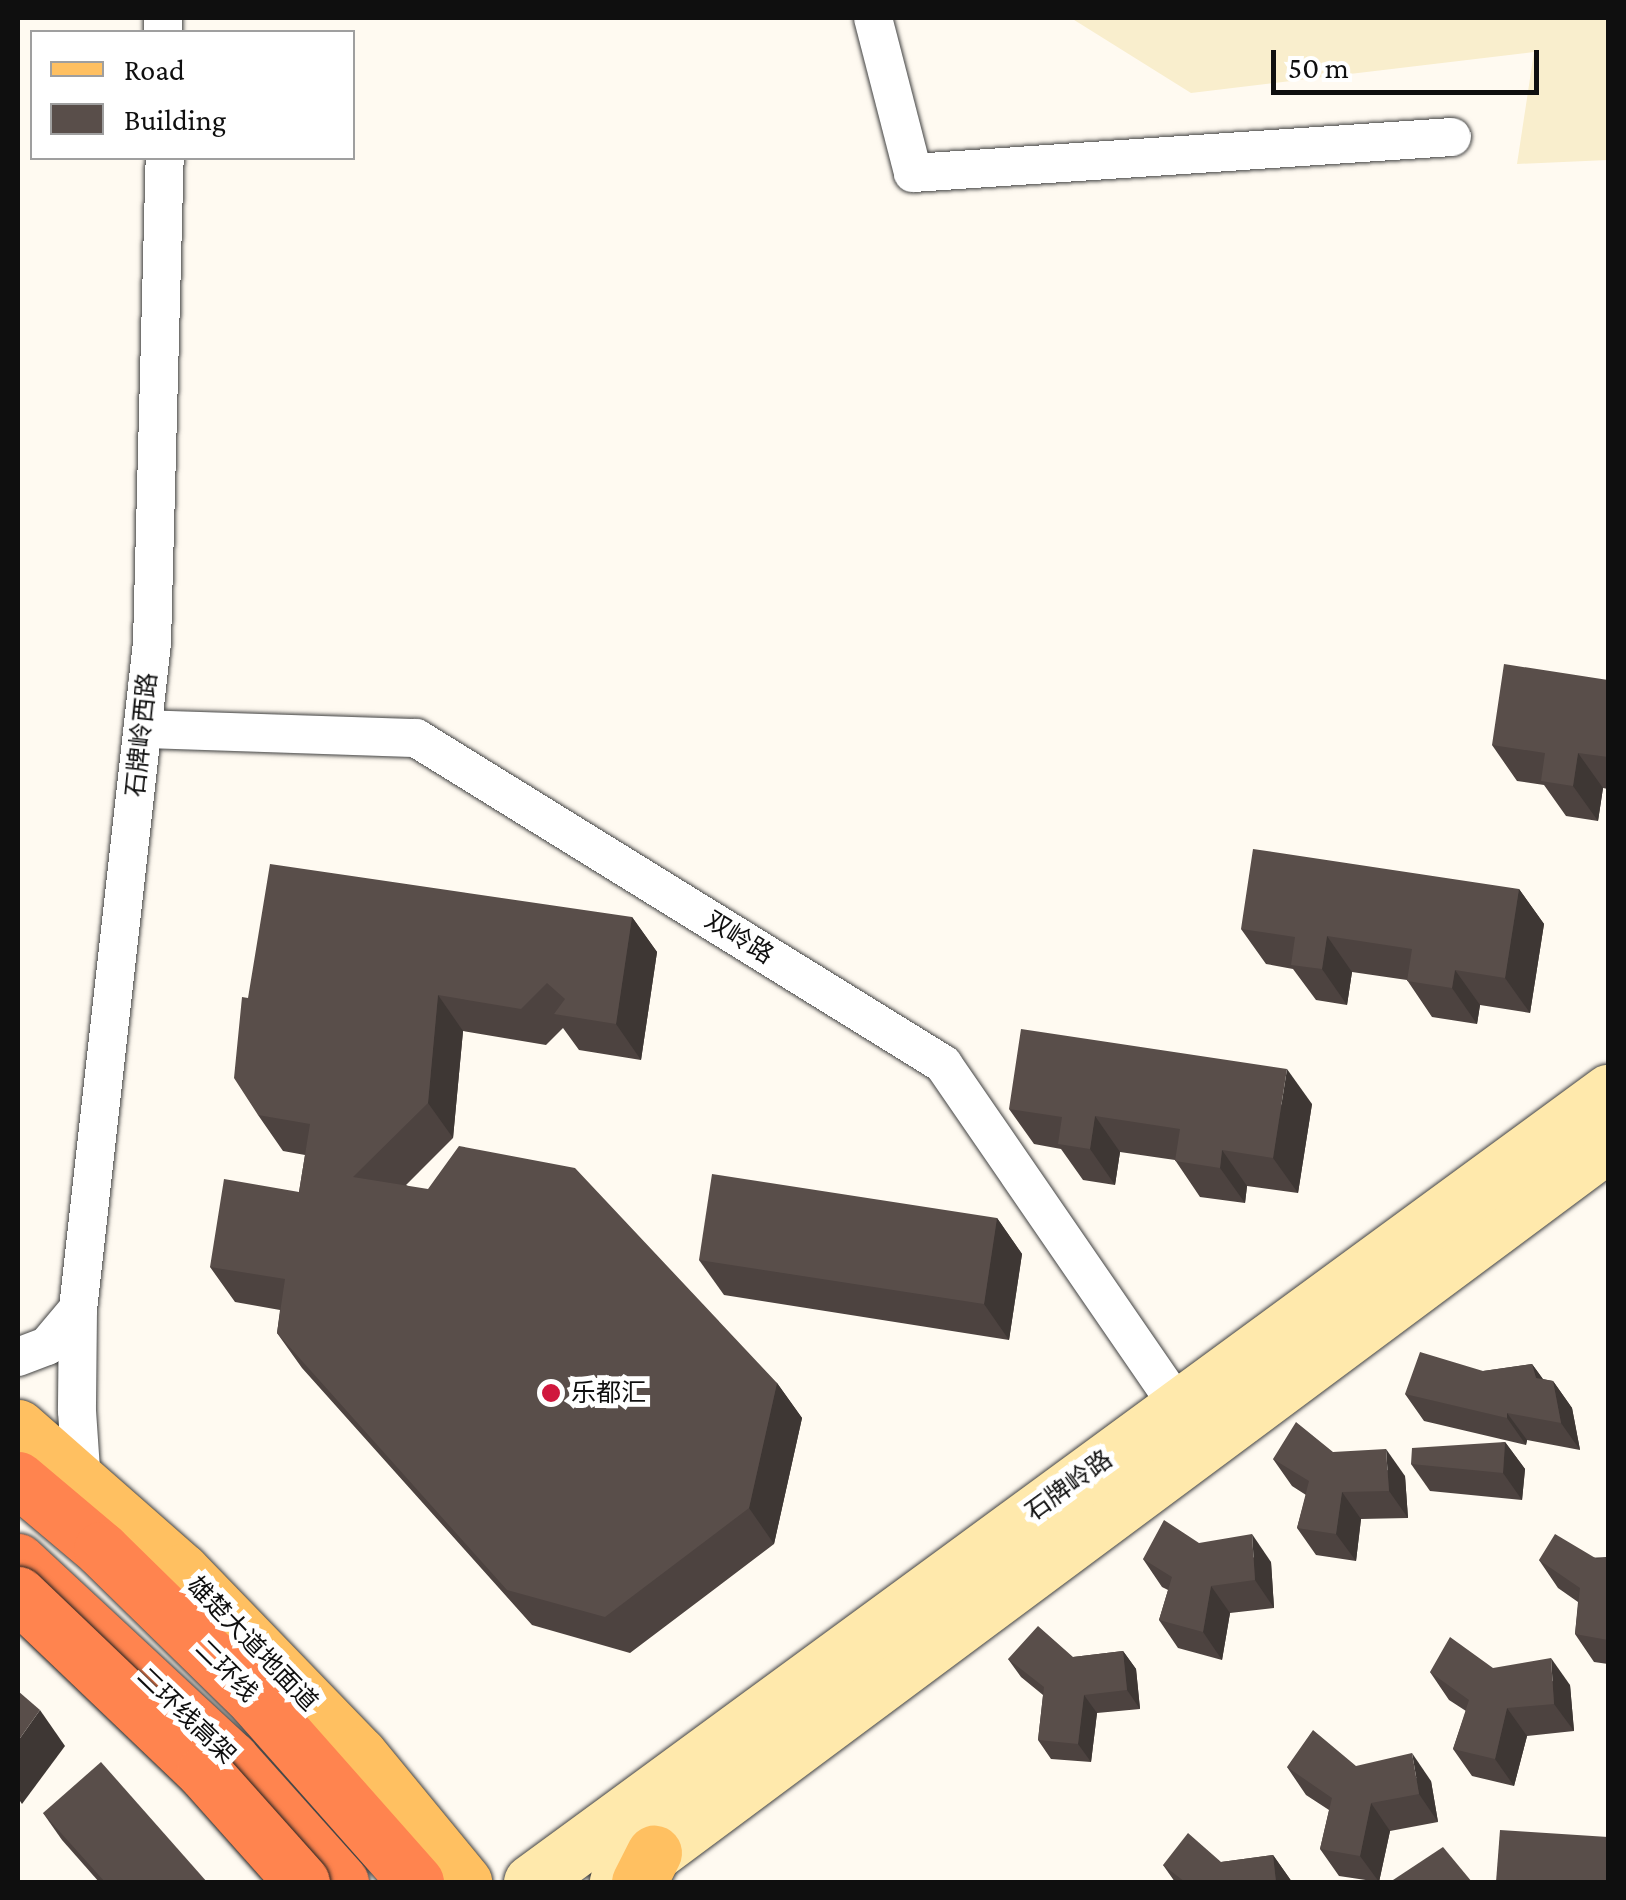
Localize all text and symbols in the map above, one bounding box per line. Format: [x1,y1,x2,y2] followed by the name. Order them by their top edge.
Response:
[30,30,355,160] legend
[1276,30,1544,92] scale bar
[1288,51,1349,84] text: 50 m
[124,53,185,86] text: Road
[124,103,226,136] text: Building
[121,671,163,799] street label: 石牌岭西路
[699,905,779,971] street label: 双岭路
[571,1378,646,1408] place label: 乐都汇
[540,1382,562,1404] marker: 乐都汇
[1020,1444,1118,1528] street label: 石牌岭路
[180,1571,324,1717] street label: 雄楚大道地面道
[189,1634,263,1708] street label: 二环线
[131,1662,241,1770] street label: 二环线高架

